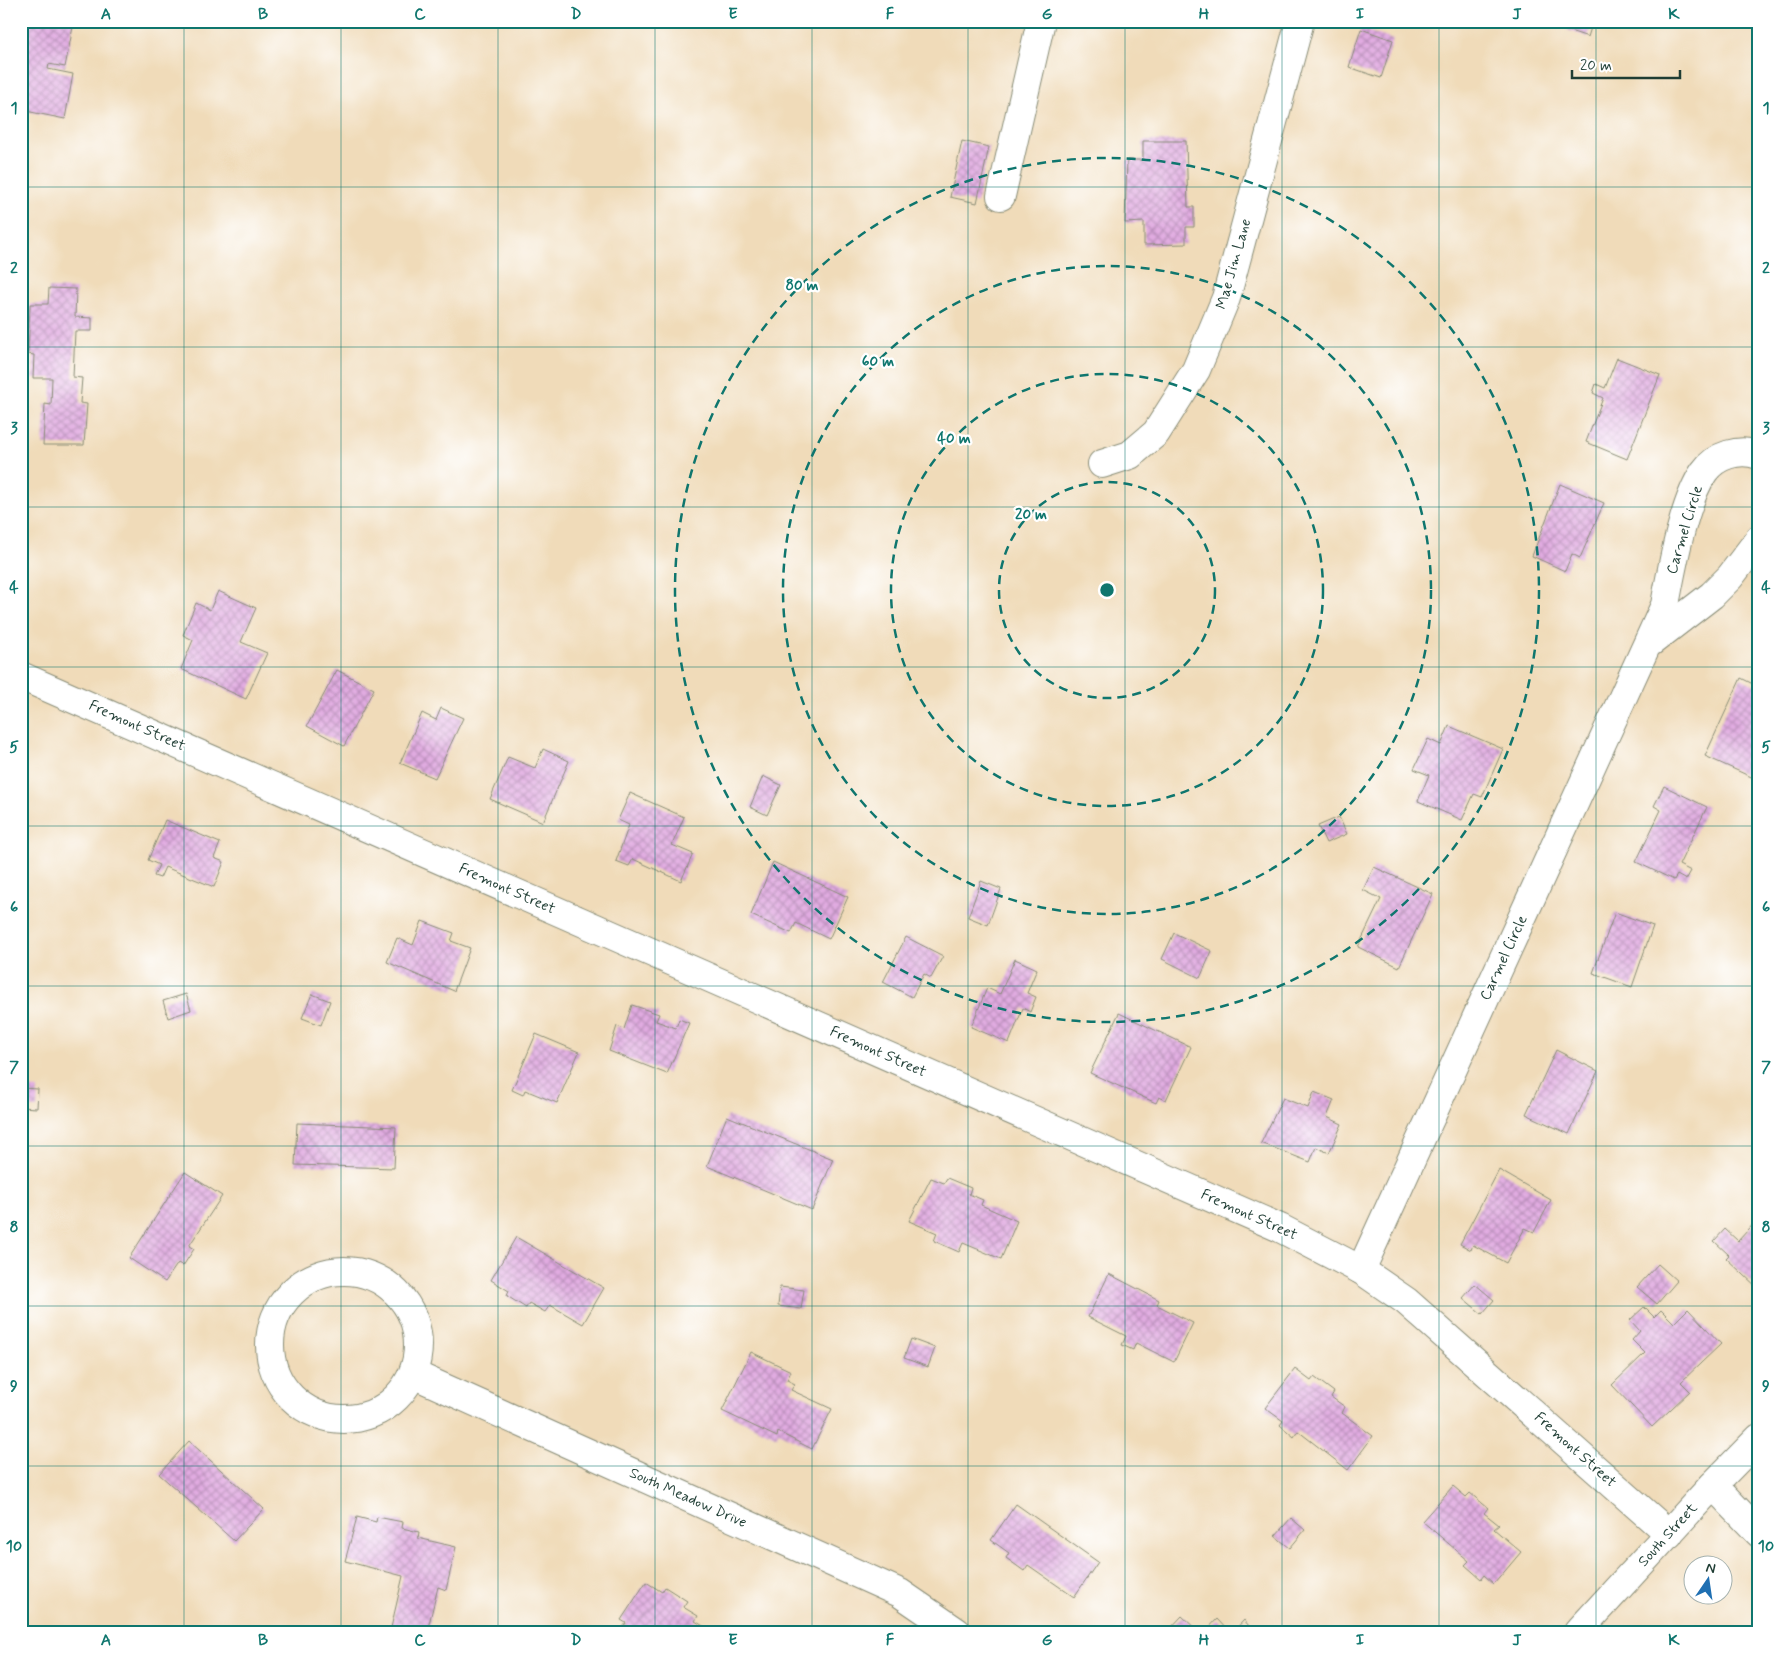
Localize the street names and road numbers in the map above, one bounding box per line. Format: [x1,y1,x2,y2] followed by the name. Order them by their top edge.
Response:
[1212,216,1257,312] street label: Mae Jim Lane
[1662,483,1708,577] street label: Carmel Circle
[85,696,189,756] street label: Fremont Street
[455,859,559,919] street label: Fremont Street
[1476,912,1532,1004] street label: Carmel Circle
[826,1022,930,1082] street label: Fremont Street
[1197,1185,1301,1245] street label: Fremont Street
[1530,1408,1620,1492] street label: Fremont Street
[626,1463,750,1533] street label: South Meadow Drive
[1634,1499,1702,1571] street label: South Street

